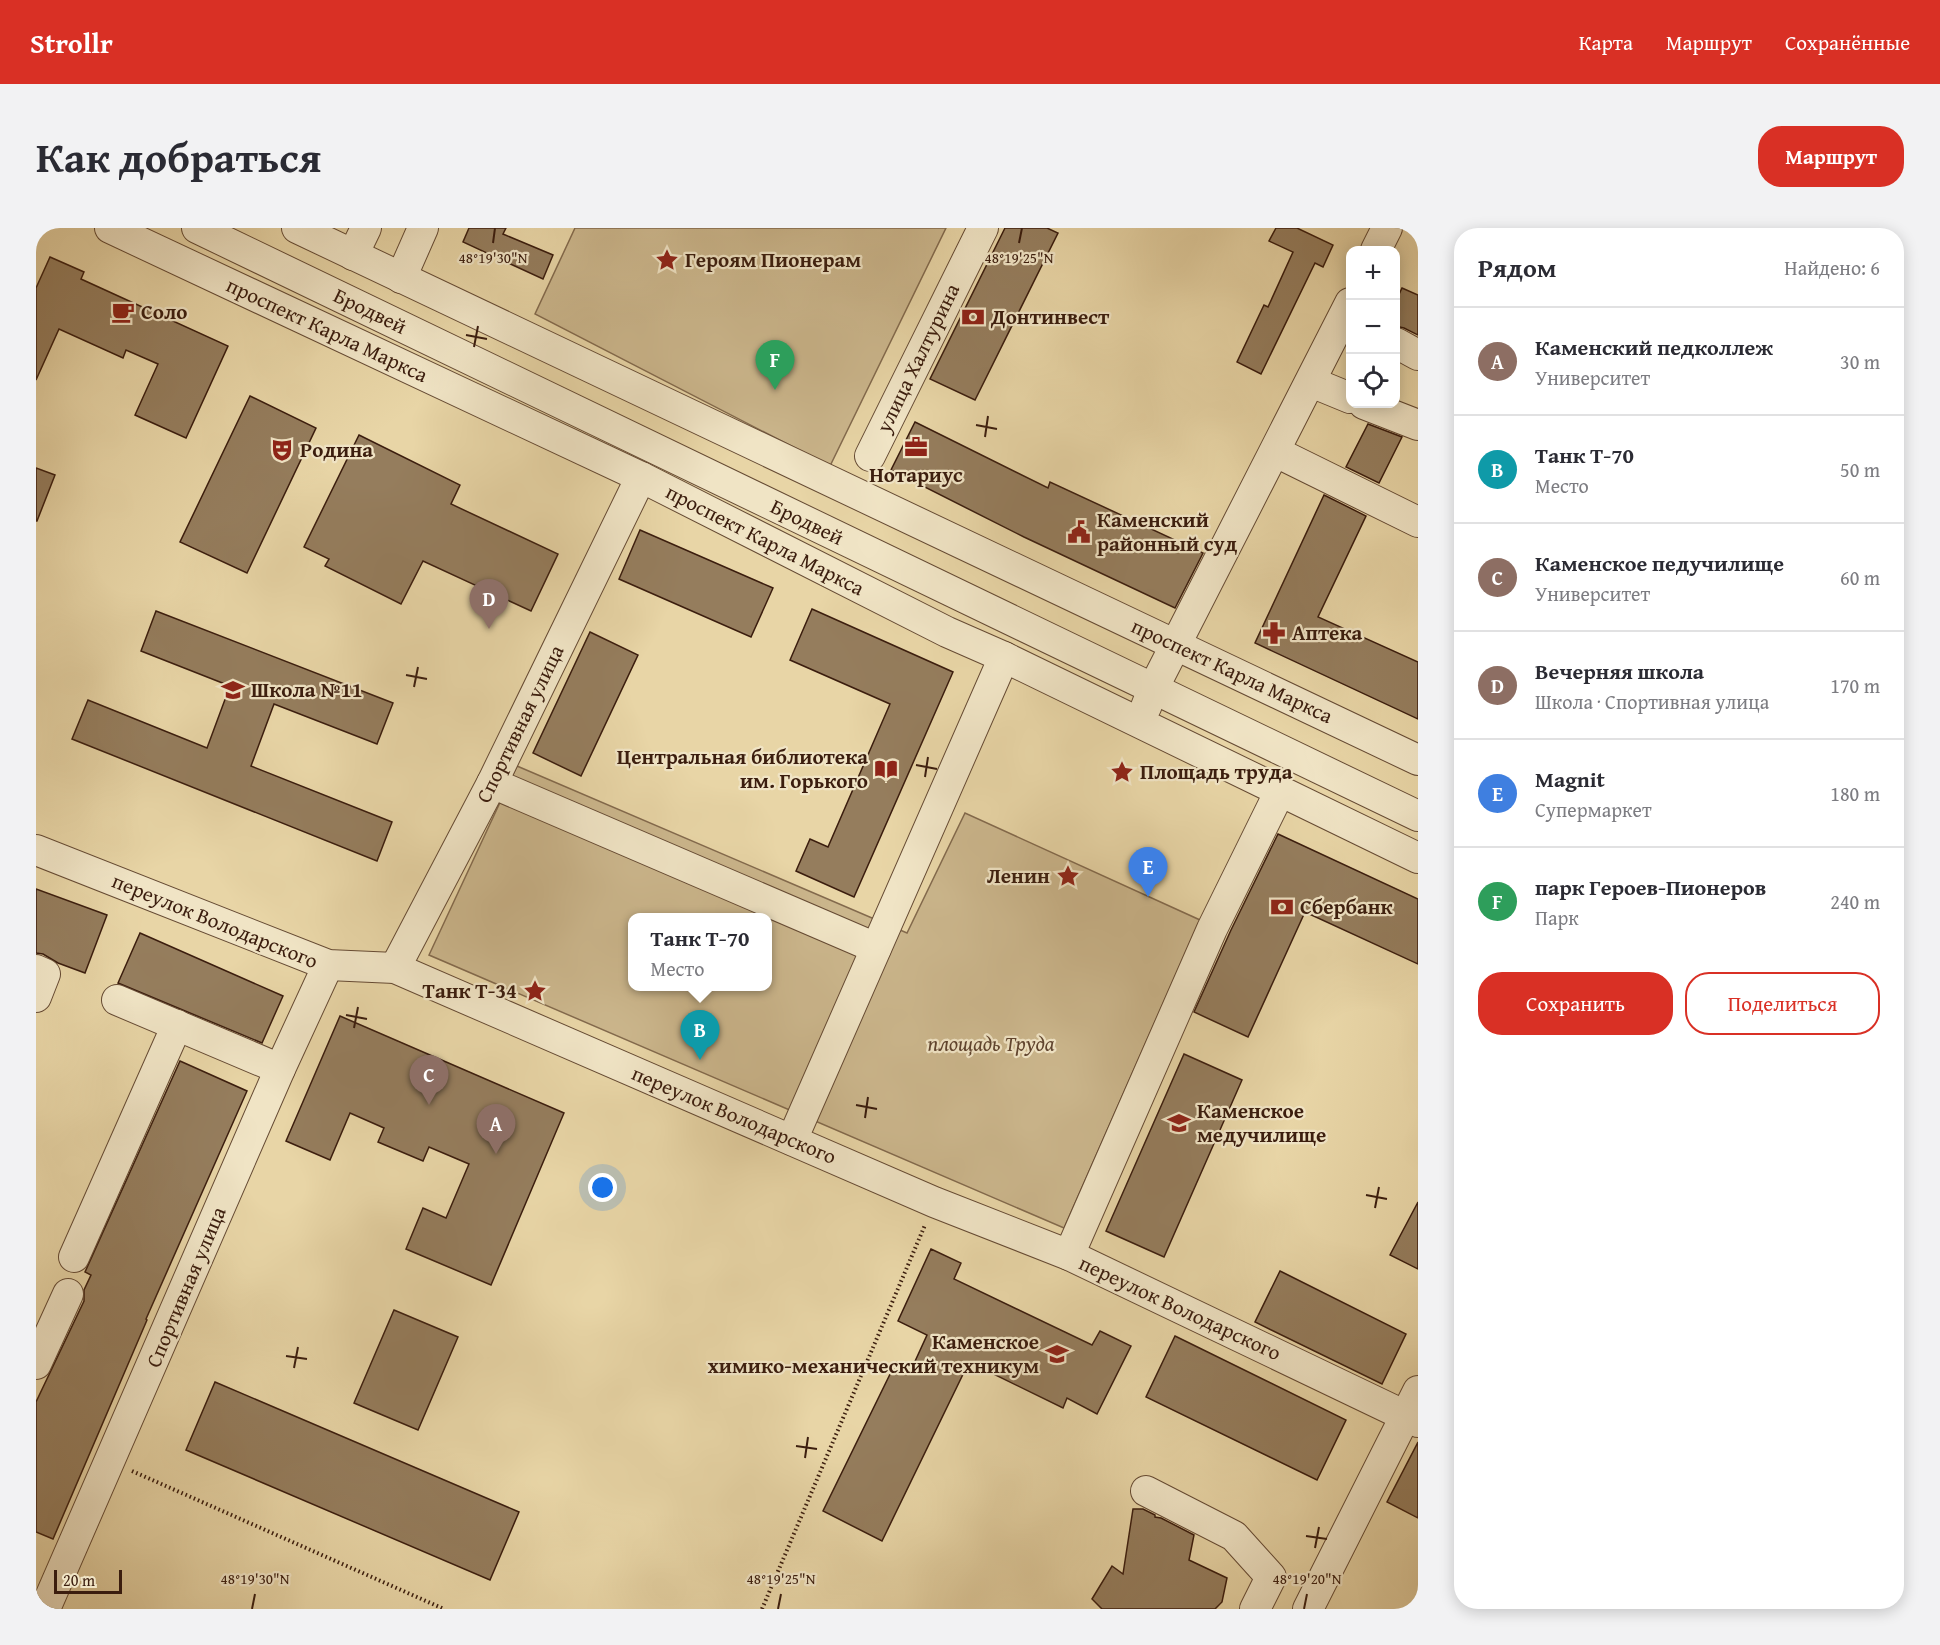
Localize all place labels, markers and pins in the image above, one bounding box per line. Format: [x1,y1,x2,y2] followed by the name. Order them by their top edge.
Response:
[685,244,861,275] place label: Героям Пионерам
[654,247,680,273] place icon: Героям Пионерам
[141,296,188,327] place label: Соло
[110,299,136,325] cafe icon: Соло
[990,301,1110,332] place label: Донтинвест
[960,304,986,330] bank icon: Донтинвест
[756,340,794,390] pin: F
[300,434,373,465] place label: Родина
[903,434,929,460] office icon: Нотариус
[269,437,295,463] theatre icon: Родина
[869,459,963,490] place label: Нотариус
[1097,504,1238,559] place label: Каменский районный суд
[1066,519,1092,545] public building icon: Каменский районный суд
[470,580,508,629] pin: D
[1292,617,1362,648] place label: Аптека
[1261,620,1287,646] pharmacy icon: Аптека
[251,674,363,705] place label: Школа №11
[220,677,246,703] school or university icon: Школа №11
[617,741,868,796] place label: Центральная библиотека им. Горького
[873,756,899,782] library icon: Центральная библиотека им. Горького
[1140,756,1293,787] place label: Площадь труда
[1109,759,1135,785] place icon: Площадь труда
[1128,848,1168,897] pin: E
[987,860,1050,891] place label: Ленин
[1055,863,1081,889] place icon: Ленин
[1300,891,1394,922] place label: Сбербанк
[1269,894,1295,920] bank icon: Сбербанк
[423,975,517,1006] place label: Танк Т-34
[522,978,548,1004] place icon: Танк Т-34
[680,1010,720,1060] pin: B
[410,1056,448,1105] pin: C
[1197,1095,1326,1150] place label: Каменское медучилище
[476,1104,516,1154] pin: A
[1166,1110,1192,1136] school or university icon: Каменское медучилище
[708,1326,1039,1381] place label: Каменское химико-механический техникум
[1044,1341,1070,1367] school or university icon: Каменское химико-механический техникум

